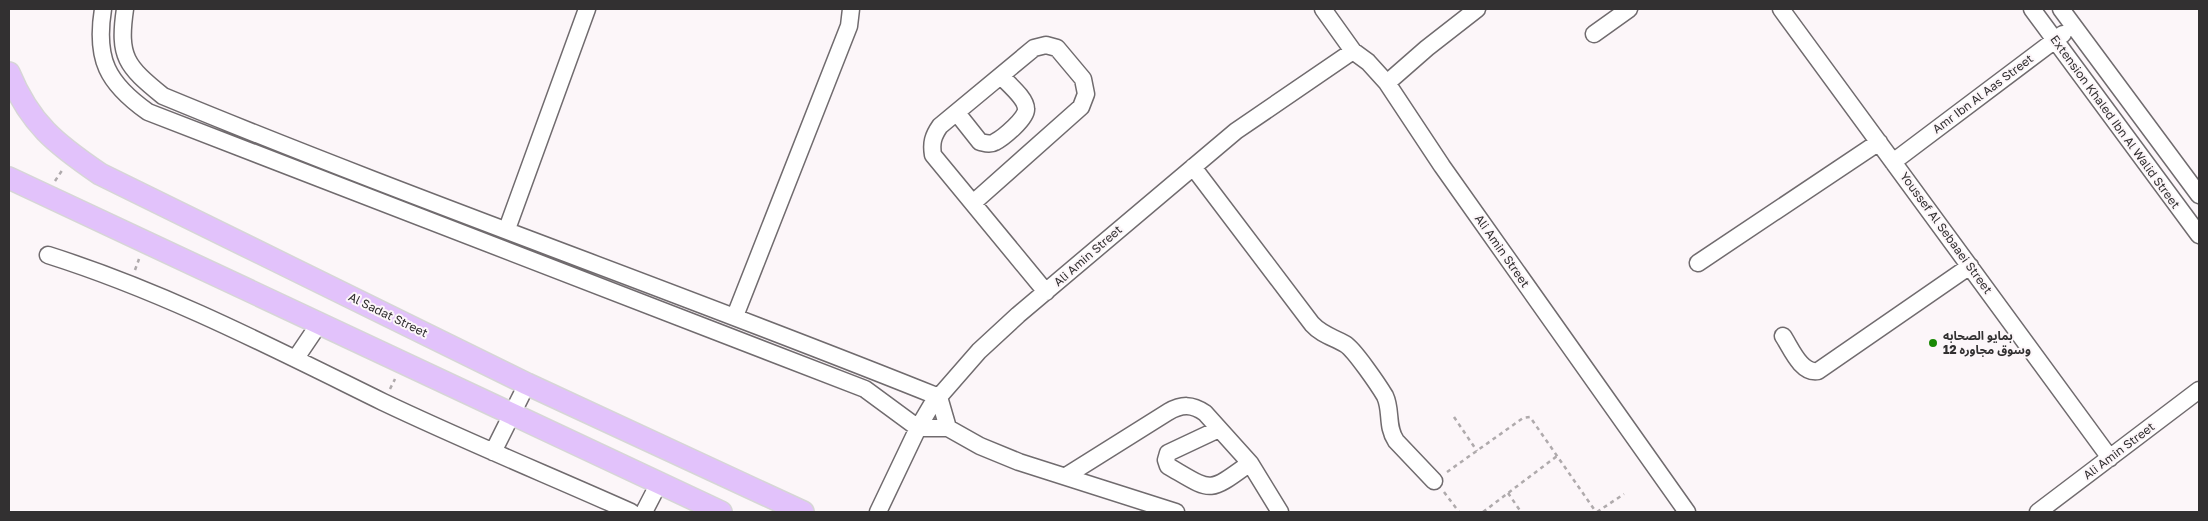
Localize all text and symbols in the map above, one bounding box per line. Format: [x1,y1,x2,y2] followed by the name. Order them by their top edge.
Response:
[2047,32,2184,212] street label: Extension Khaled Ibn Al Walid Street
[1929,51,2036,136] street label: Amr Ibn Al Aas Street
[1897,169,1996,297] street label: Youssef Al Sebaaei Street
[1472,211,1533,290] street label: Ali Amin Street
[1050,222,1125,289] street label: Ali Amin Street
[346,289,431,340] street label: Al Sadat Street
[1943,328,2031,357] place label: بمايو الصحابه وسوق مجاوره 12
[1927,337,1939,349] marker: بمايو الصحابه وسوق مجاوره 12
[2080,419,2158,482] street label: Ali Amin Street

